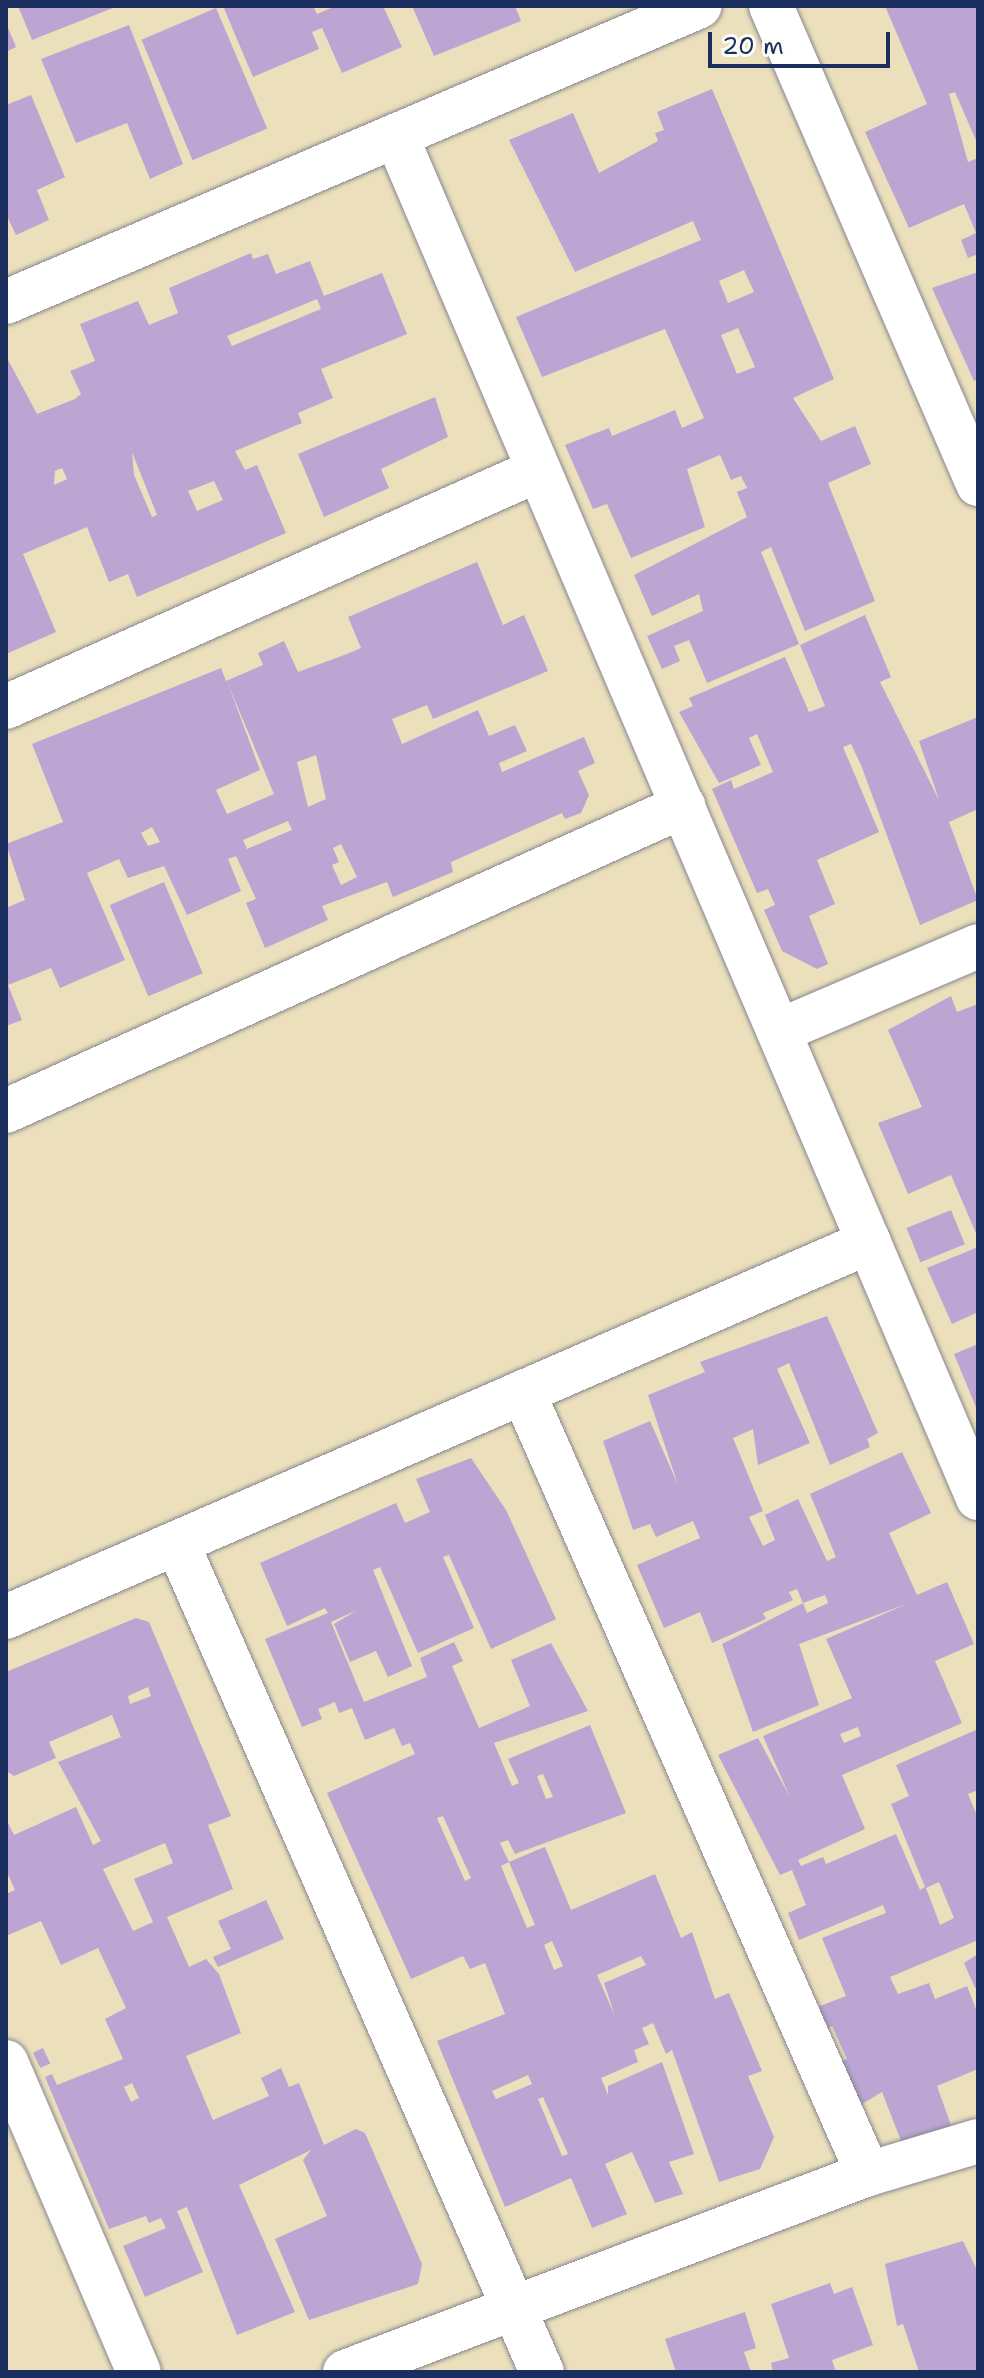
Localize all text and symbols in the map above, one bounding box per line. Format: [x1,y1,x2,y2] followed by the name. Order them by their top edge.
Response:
[712,16,894,66] scale bar
[722,30,784,62] text: 20 m

